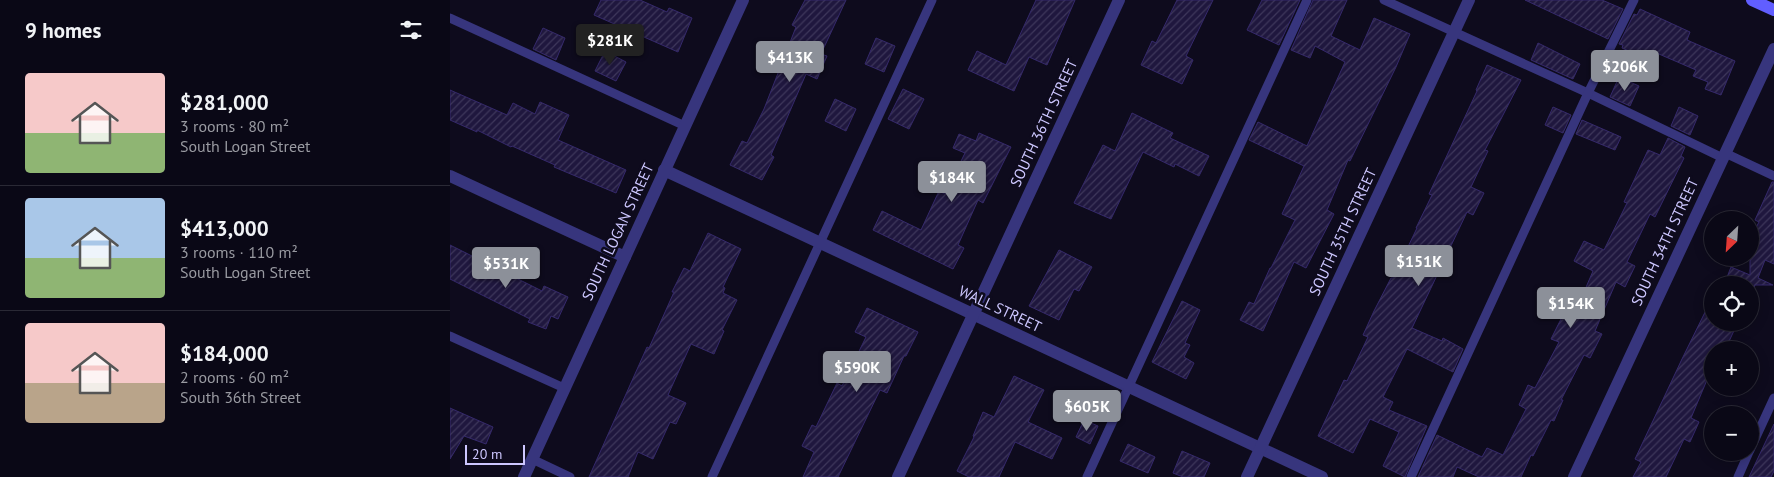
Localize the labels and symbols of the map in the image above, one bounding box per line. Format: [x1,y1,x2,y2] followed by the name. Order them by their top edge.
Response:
[575,23,645,66] pin: $281K
[755,41,825,83] pin: $413K
[1590,49,1660,92] pin: $206K
[1006,55,1082,190] street label: SOUTH 36TH STREET
[577,160,658,303] street label: SOUTH LOGAN STREET
[917,160,987,203] pin: $184K
[1305,164,1381,299] street label: SOUTH 35TH STREET
[1627,174,1703,309] street label: SOUTH 34TH STREET
[1704,211,1759,266] north arrow
[1384,244,1454,287] pin: $151K
[471,246,541,289] pin: $531K
[956,281,1045,336] street label: WALL STREET
[1536,286,1606,329] pin: $154K
[822,350,892,393] pin: $590K
[1052,390,1122,432] pin: $605K
[465,442,525,465] scale bar

